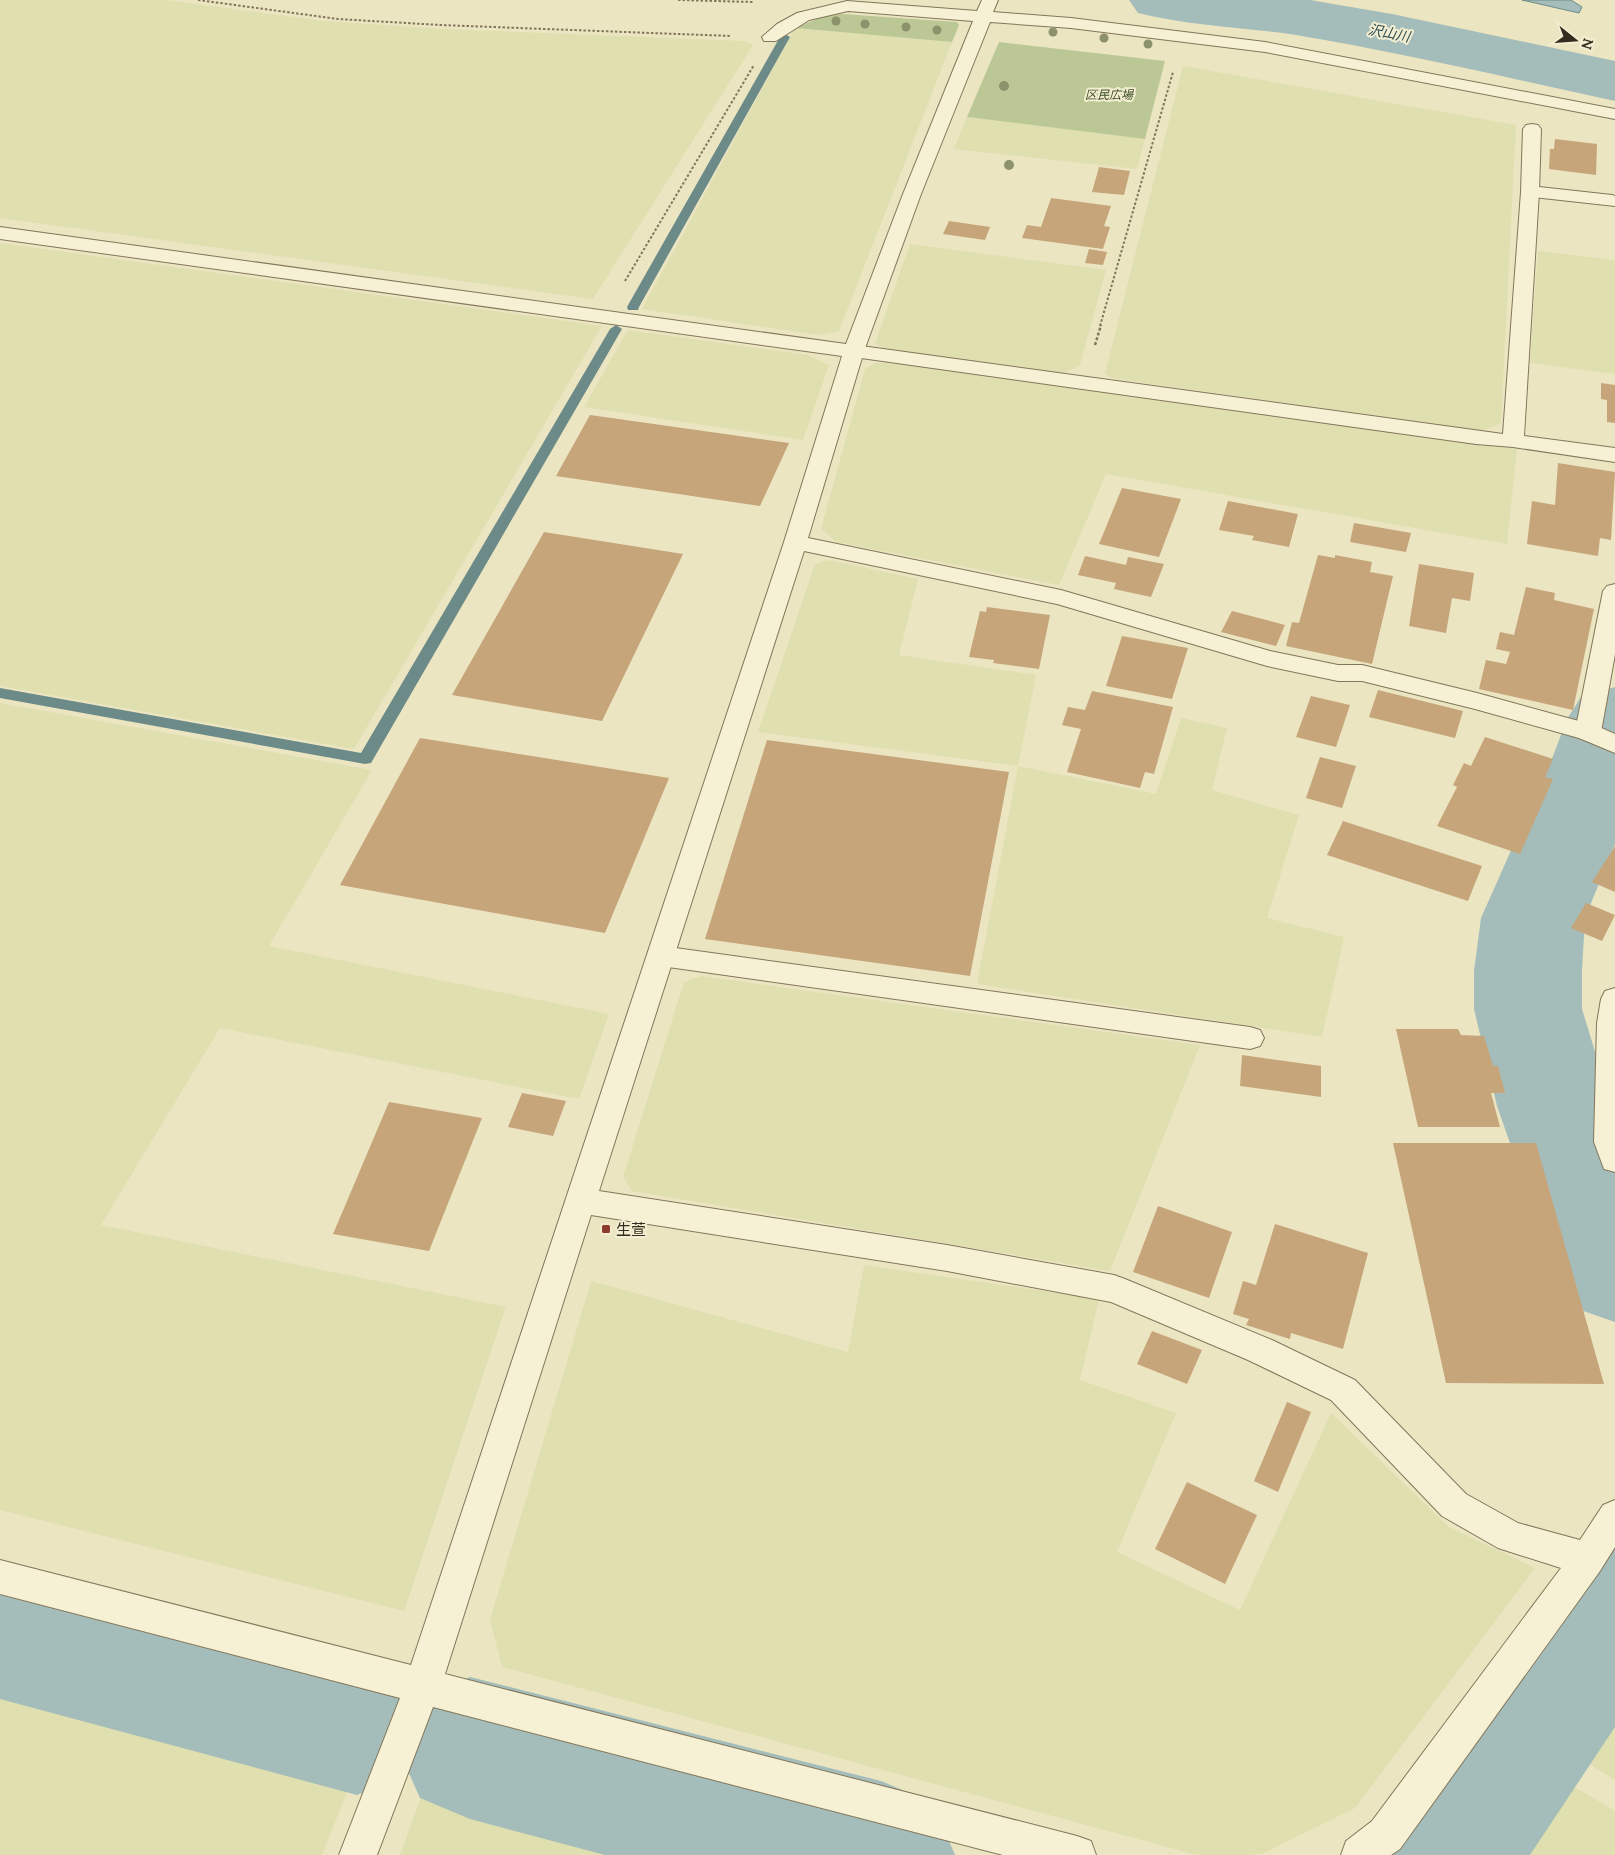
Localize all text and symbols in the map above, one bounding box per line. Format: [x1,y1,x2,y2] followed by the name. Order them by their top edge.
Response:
[1550,15,1600,65] north arrow
[1367,20,1413,46] water label: 沢山川
[1577,36,1598,52] text: N
[1085,87,1135,102] park label: 区民広場
[616,1220,646,1239] place label: 生萱
[600,1223,612,1235] marker: 生萱

